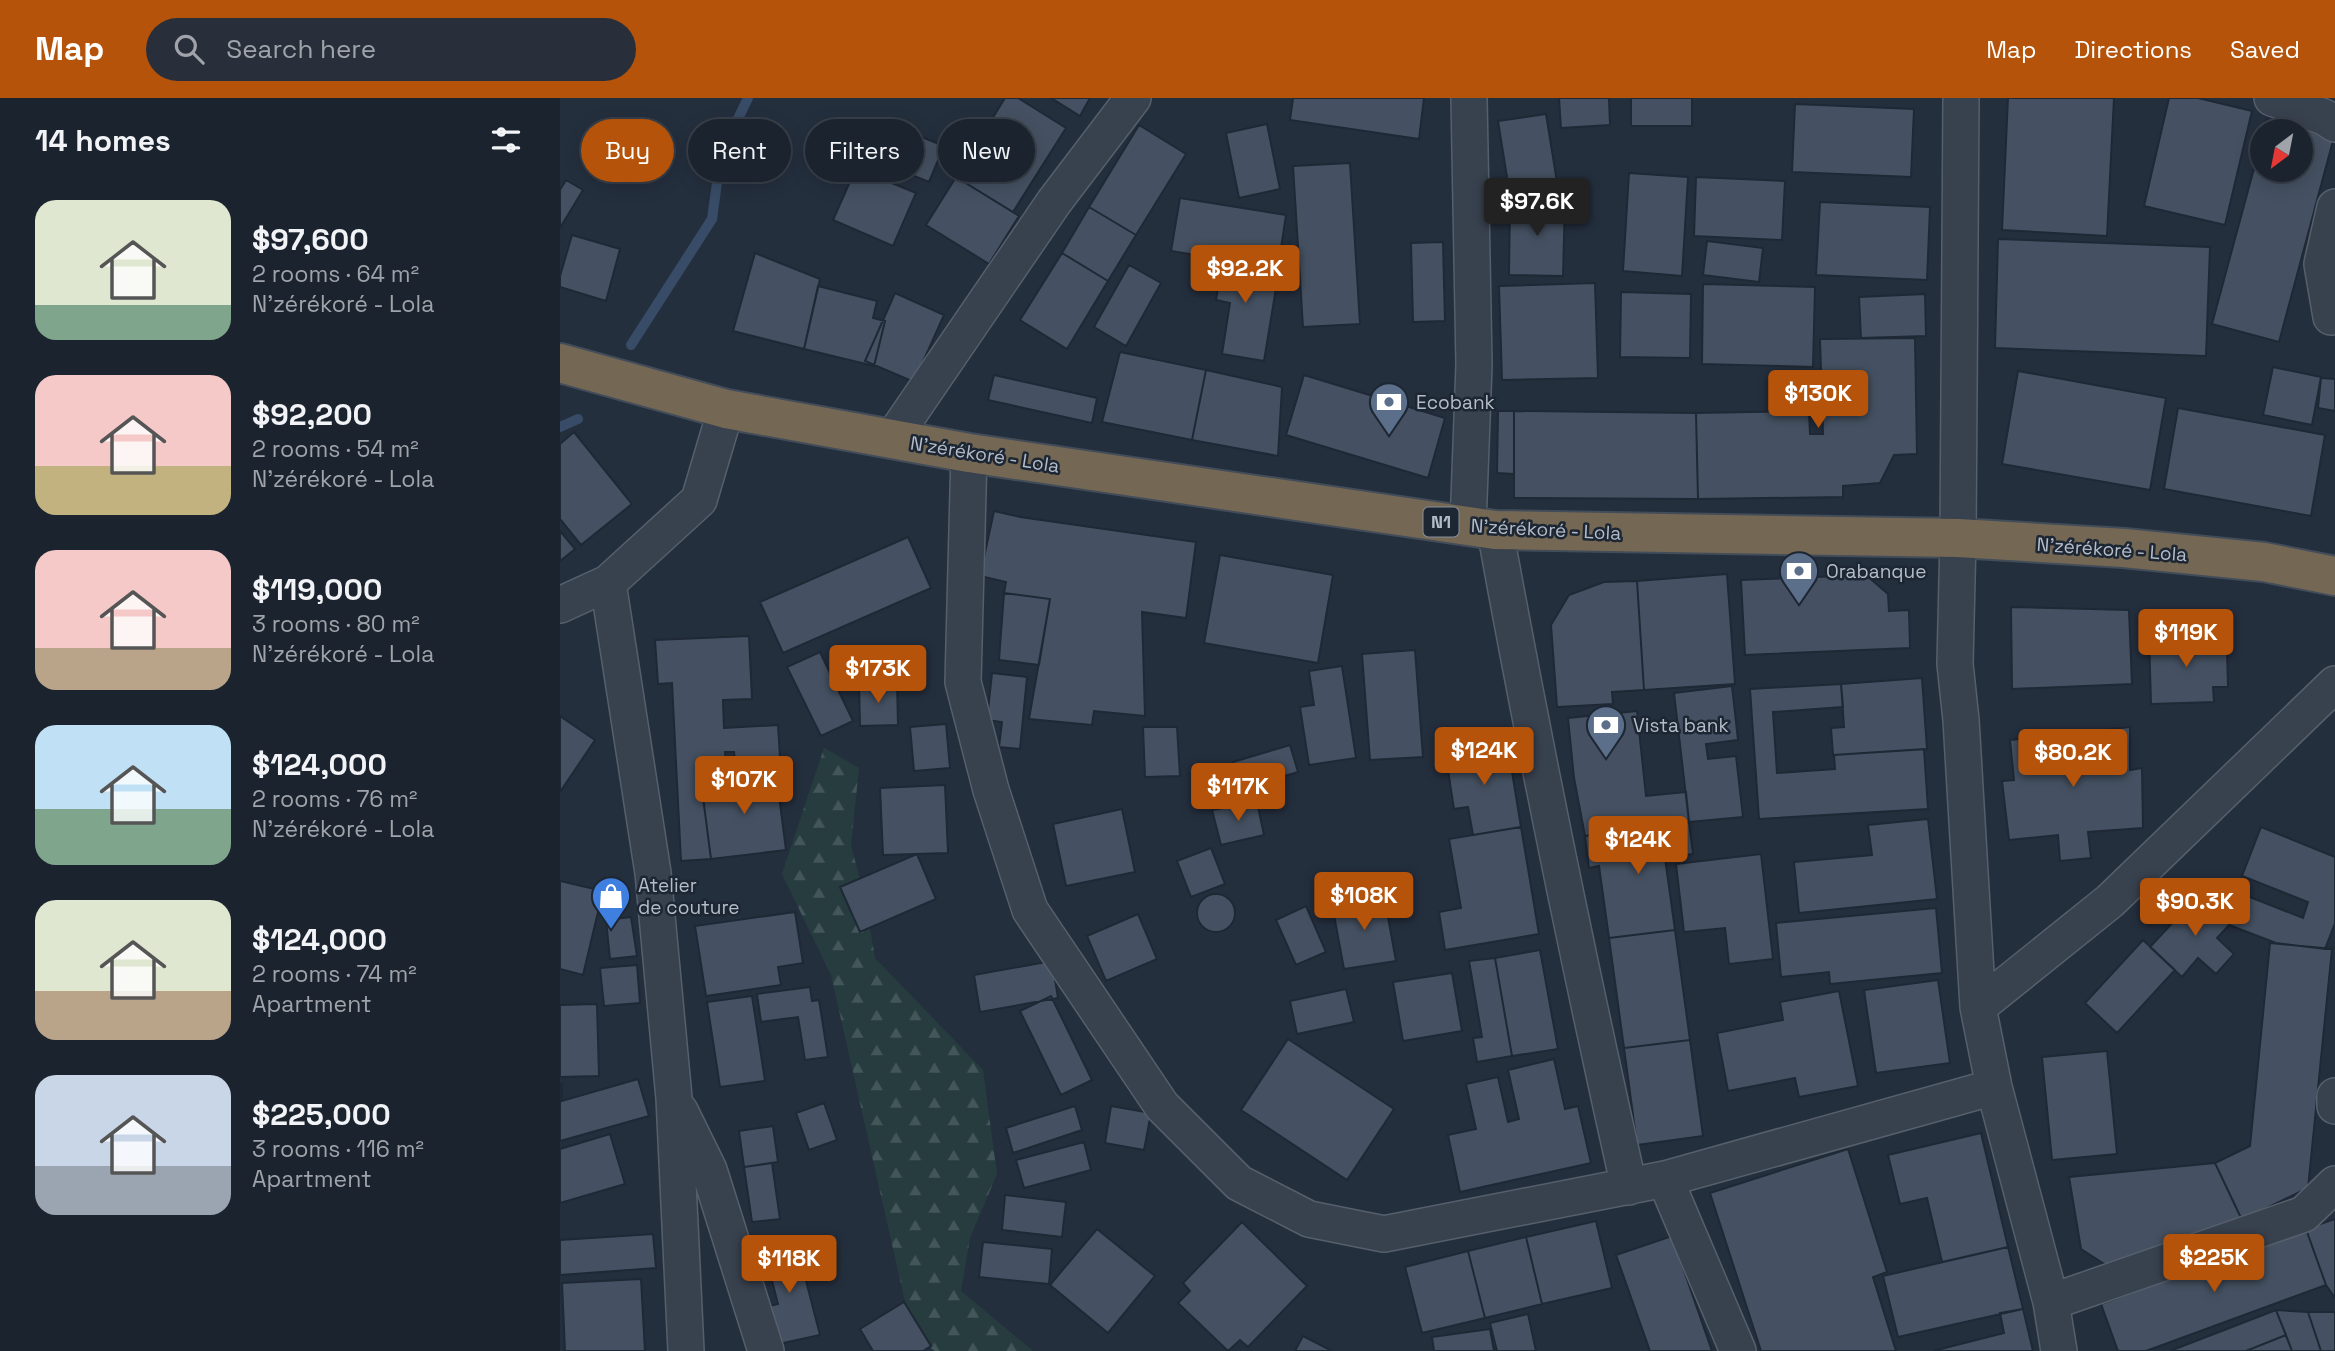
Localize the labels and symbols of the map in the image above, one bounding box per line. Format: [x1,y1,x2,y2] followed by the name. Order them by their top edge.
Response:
[2250,119,2314,182] north arrow
[1480,178,1594,238] pin: $97.6K
[1188,246,1302,305] pin: $92.2K
[1769,370,1867,430] pin: $130K
[1368,381,1410,436] bank icon: Ecobank
[1416,390,1495,415] place label: Ecobank
[909,430,1061,479] street label: N'zérékoré - Lola
[1424,508,1458,536] road number: N1
[1470,513,1622,546] street label: N'zérékoré - Lola
[2036,532,2188,567] street label: N'zérékoré - Lola
[1778,550,1820,605] bank icon: Orabanque
[1826,559,1926,584] place label: Orabanque
[2137,610,2235,669] pin: $119K
[829,646,927,705] pin: $173K
[1585,704,1627,759] bank icon: Vista bank
[1633,713,1729,738] place label: Vista bank
[1435,728,1533,787] pin: $124K
[2016,730,2130,789] pin: $80.2K
[695,756,793,816] pin: $107K
[1189,764,1287,823] pin: $117K
[1589,816,1687,876] pin: $124K
[1315,872,1413,932] pin: $108K
[638,873,740,920] place label: Atelier de couture
[590,875,632,930] shop icon: Atelier de couture
[2138,878,2252,938] pin: $90.3K
[2165,1234,2263,1294] pin: $225K
[740,1236,838,1295] pin: $118K

